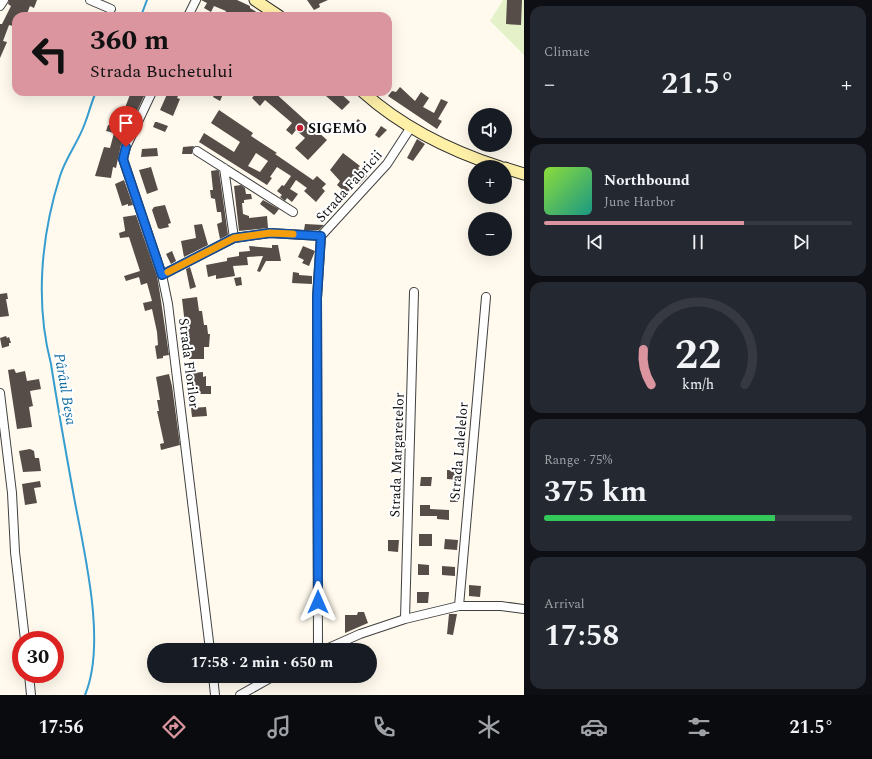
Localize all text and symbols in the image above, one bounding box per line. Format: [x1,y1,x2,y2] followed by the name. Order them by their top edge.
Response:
[90,19,169,62] text: 360 m
[24,28,76,80] icon: left
[544,42,590,62] text: Climate
[90,58,233,85] text: Strada Buchetului
[661,61,735,107] text: 21.5°
[544,68,555,101] text: −
[841,68,852,101] text: +
[109,106,143,147] pin
[468,108,512,256] map controls
[468,108,512,152] button: sound
[115,112,137,134] icon: arrive
[308,118,367,139] place label: SIGEMO
[295,123,305,133] marker: SIGEMO
[311,145,387,227] street label: Strada Fabricii
[468,160,512,204] button: +
[604,169,690,192] text: Northbound
[604,192,675,212] text: June Harbor
[468,212,512,256] button: −
[584,231,606,253] icon: previous
[687,231,709,253] icon: pause
[790,231,812,253] icon: next
[173,317,205,410] street label: Strada Florilor
[675,324,721,387] text: 22
[47,351,83,427] water label: Pârâul Beșa
[682,374,714,396] text: km/h
[384,392,410,518] street label: Strada Margaretelor
[444,401,474,501] street label: Strada Lalelelor
[544,450,612,470] text: Range · 75%
[544,469,647,515] text: 375 km
[297,581,339,623] position arrow
[544,594,585,614] text: Arrival
[544,613,619,659] text: 17:58
[12,631,64,683] speed limit sign: 30
[191,651,333,674] text: 17:58 · 2 min · 650 m
[160,713,188,741] icon: directions
[265,713,293,741] icon: music
[370,713,398,741] icon: phone
[475,713,503,741] icon: climate
[580,713,608,741] icon: car
[685,713,713,741] icon: filters
[38,714,84,741] text: 17:56
[789,714,834,741] text: 21.5°

